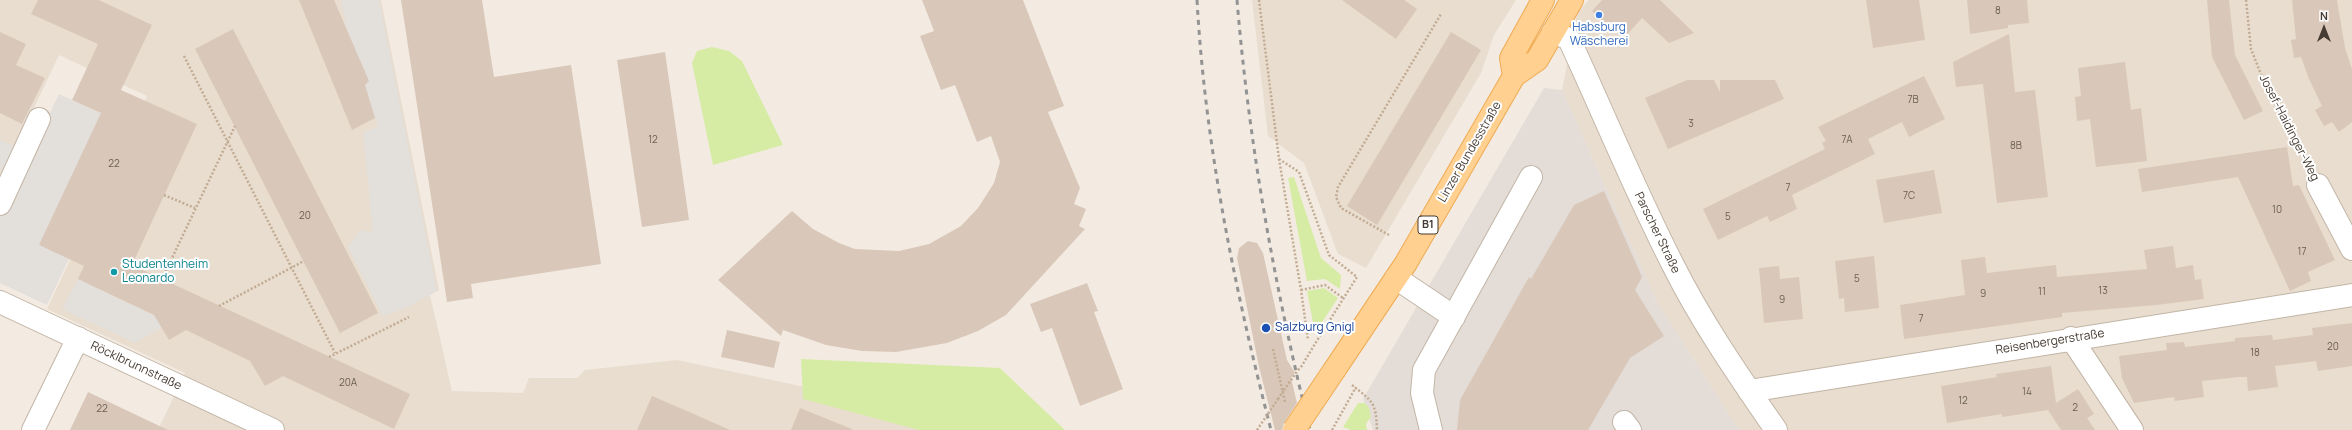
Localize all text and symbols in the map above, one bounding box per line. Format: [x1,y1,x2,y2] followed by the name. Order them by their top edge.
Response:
[1995,5,2001,17] house number: 8
[2304,8,2344,48] north arrow
[2320,8,2328,23] text: N
[1594,10,1604,20] marker: Habsburg Wäscherei
[1570,21,1628,49] place label: Habsburg Wäscherei
[2256,72,2322,184] street label: Josef-Haidinger-Weg
[1907,94,1919,106] house number: 7B
[1435,99,1505,205] street label: Linzer Bundesstraße
[1688,118,1694,130] house number: 3
[648,134,658,146] house number: 12
[1842,134,1852,146] house number: 7A
[2010,140,2022,152] house number: 8B
[108,158,120,170] house number: 22
[1785,182,1791,194] house number: 7
[1631,190,1683,276] street label: Parscher Straße
[1903,190,1915,202] house number: 7C
[2272,204,2282,216] house number: 10
[299,210,311,222] house number: 20
[1725,211,1731,223] house number: 5
[1418,216,1438,234] road number: B1
[2298,246,2306,258] house number: 17
[122,258,208,286] place label: Studentenheim Leonardo
[109,267,119,277] marker: Studentenheim Leonardo
[1854,273,1860,285] house number: 5
[2098,285,2108,297] house number: 13
[2038,286,2046,298] house number: 11
[1980,288,1986,300] house number: 9
[1779,294,1785,306] house number: 9
[1918,313,1924,325] house number: 7
[1275,321,1354,335] place label: Salzburg Gnigl
[1260,322,1272,334] marker: Salzburg Gnigl
[1994,326,2106,358] street label: Reisenbergerstraße
[88,339,184,393] street label: Röcklbrunnstraße
[2327,341,2339,353] house number: 20
[2250,347,2260,359] house number: 18
[339,377,357,389] house number: 20A
[2022,386,2032,398] house number: 14
[1958,395,1968,407] house number: 12
[2072,402,2078,414] house number: 2
[96,403,108,415] house number: 22

